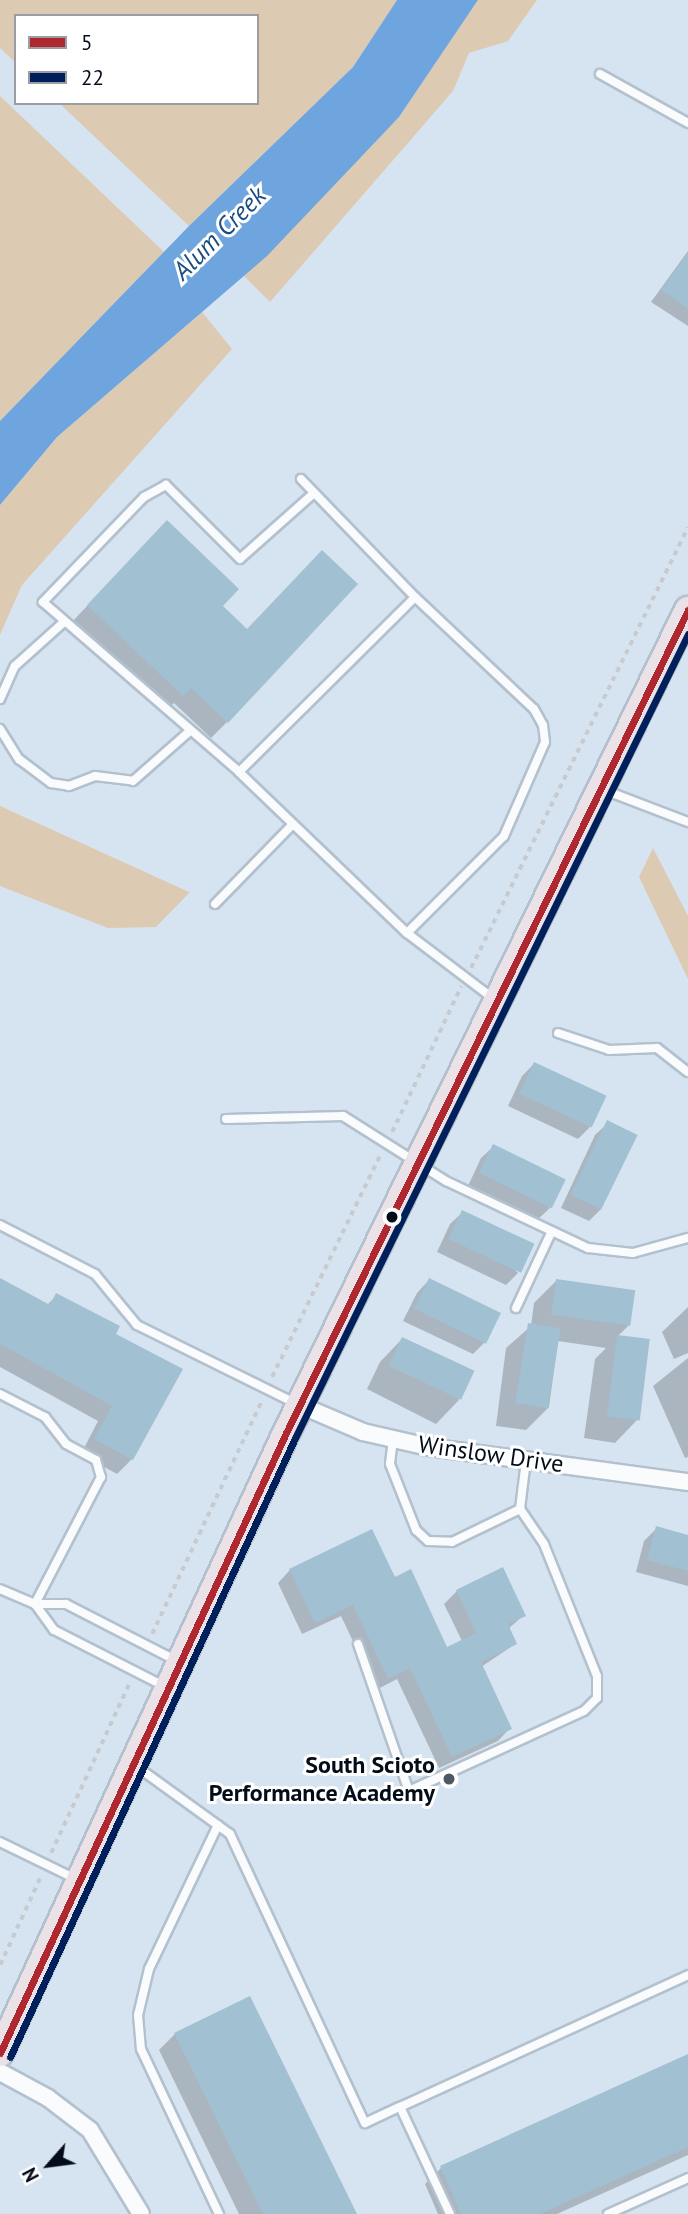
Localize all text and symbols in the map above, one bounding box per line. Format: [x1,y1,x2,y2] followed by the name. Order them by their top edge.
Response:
[14,14,259,105] legend
[81,29,92,56] text: 5
[81,64,104,91] text: 22
[166,180,272,286] water label: Alum Creek
[385,1210,399,1224] unlabelled marker
[416,1430,566,1478] street label: Winslow Drive
[208,1751,435,1807] place label: South Scioto Performance Academy
[441,1771,457,1787] marker: South Scioto Performance Academy
[14,2130,84,2200] north arrow
[17,2164,44,2186] text: N

